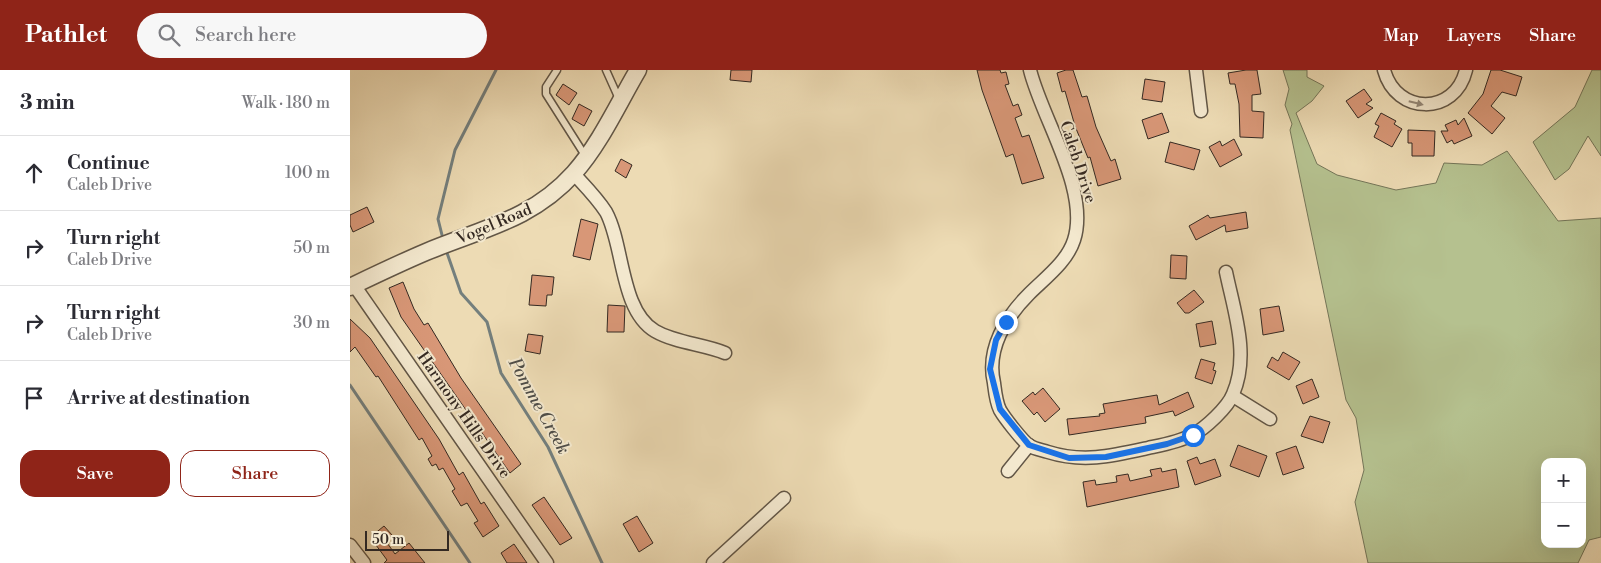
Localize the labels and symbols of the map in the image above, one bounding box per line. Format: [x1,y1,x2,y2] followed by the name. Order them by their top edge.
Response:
[1408,99,1423,107] one-way arrow
[1055,118,1101,206] street label: Caleb Drive
[452,199,535,249] street label: Vogel Road
[995,311,1018,334] route end
[413,348,515,482] street label: Harmony Hills Drive
[503,353,575,458] water label: Pomme Creek
[1182,424,1205,447] route start
[365,528,449,551] scale bar

